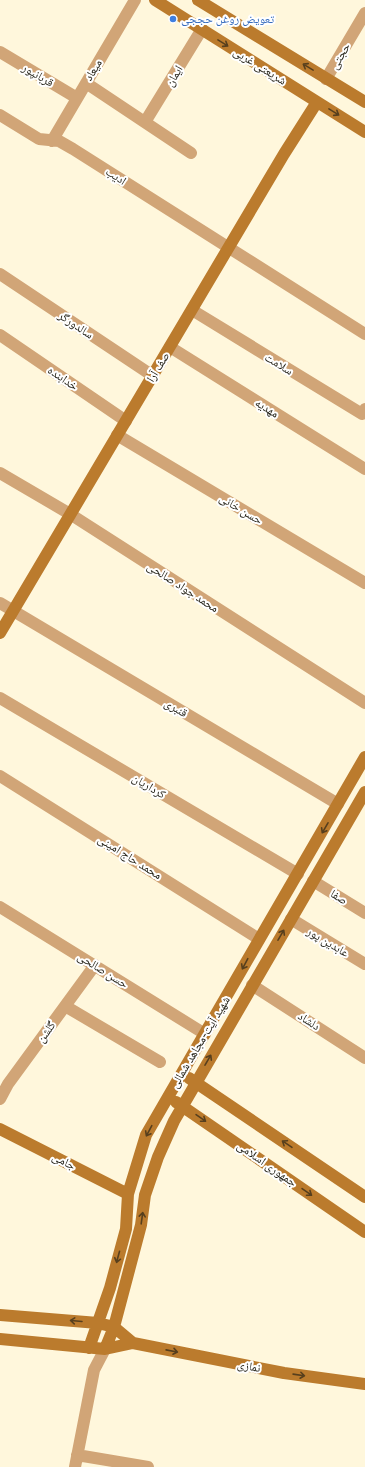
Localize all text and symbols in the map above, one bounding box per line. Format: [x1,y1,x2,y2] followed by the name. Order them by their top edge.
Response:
[181,11,275,26] place label: تعویض روغن حججی
[168,14,178,24] marker: تعویض روغن حججی
[218,39,229,47] one-way arrow
[326,39,354,72] street label: حجتی
[231,43,290,88] street label: شریعتی غربی
[80,56,105,83] street label: میعاد
[19,59,57,90] street label: قربانپور
[161,62,186,89] street label: ایمان
[302,63,314,71] one-way arrow
[328,108,339,116] one-way arrow
[103,163,130,188] street label: ادیب
[55,307,97,342] street label: سالدورگر
[143,349,172,385] street label: صف آرا
[262,349,296,378] street label: سلامت
[45,362,82,394] street label: خدابنده
[252,395,282,421] street label: مهدیه
[217,490,266,528] street label: حسن خانی
[145,558,222,615] street label: محمد جواد صالحی
[162,695,191,721] street label: قنبری
[130,770,169,802] street label: کرداریان
[320,822,328,834] one-way arrow
[95,831,165,882] street label: محمد حاج امینی
[328,886,351,907] street label: صفا
[303,923,352,960] street label: عابدین پور
[277,930,285,941] one-way arrow
[75,948,132,991] street label: حسن صالحی
[241,958,249,970] one-way arrow
[166,993,233,1091] street label: شهید آیت-مجاهد شمالی
[295,1008,323,1033] street label: دلشاد
[33,1018,58,1045] street label: گلشن
[205,1054,213,1066] one-way arrow
[195,1114,206,1122] one-way arrow
[144,1125,152,1137] one-way arrow
[234,1137,300,1190] street label: جمهوری اسلامی
[281,1140,292,1148] one-way arrow
[50,1148,79,1173] street label: جامی
[302,1188,313,1196] one-way arrow
[139,1212,146,1225] one-way arrow
[114,1250,122,1263] one-way arrow
[70,1318,83,1325] one-way arrow
[165,1347,178,1355] one-way arrow
[236,1356,262,1375] street label: نمازی
[292,1371,305,1379] one-way arrow

